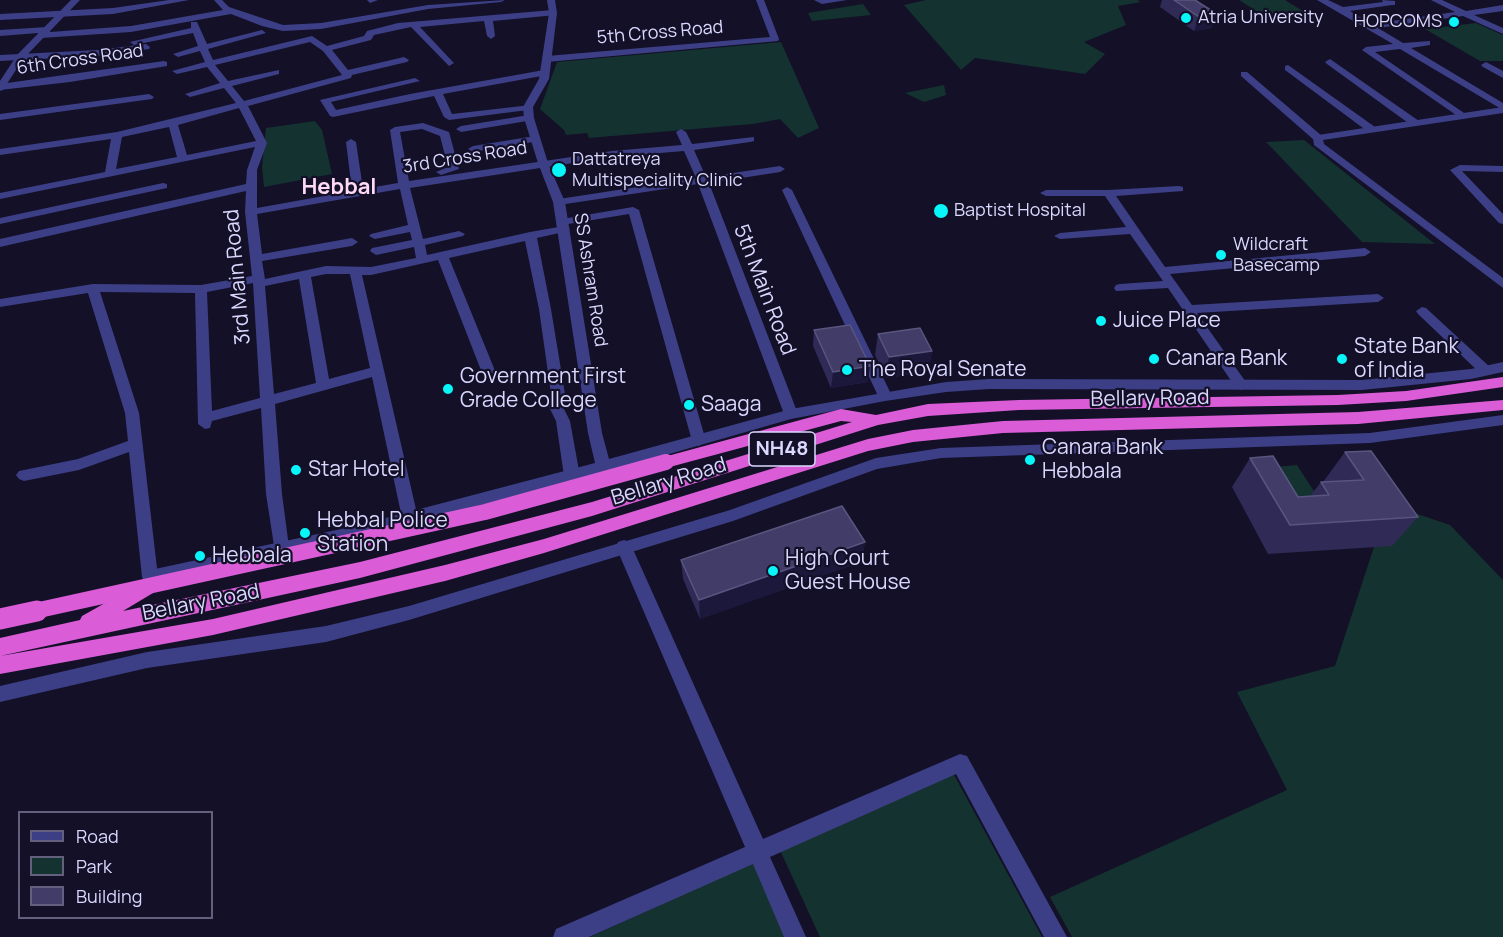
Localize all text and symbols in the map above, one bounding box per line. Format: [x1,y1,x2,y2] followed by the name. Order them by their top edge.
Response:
[1198,7,1324,29] place label: Atria University
[1179,11,1193,25] marker: Atria University
[1354,11,1442,33] place label: HOPCOMS
[1447,15,1461,29] marker: HOPCOMS
[596,17,724,49] street label: 5th Cross Road
[15,40,145,80] street label: 6th Cross Road
[401,138,529,178] street label: 3rd Cross Road
[572,149,743,192] place label: Dattatreya Multispeciality Clinic
[550,161,568,179] marker: Dattatreya Multispeciality Clinic
[301,175,377,201] district label: Hebbal
[954,200,1086,222] place label: Baptist Hospital
[932,202,950,220] marker: Baptist Hospital
[220,208,256,346] street label: 3rd Main Road
[569,212,611,348] street label: SS Ashram Road
[728,221,800,359] street label: 5th Main Road
[1233,234,1320,276] place label: Wildcraft Basecamp
[1214,248,1228,262] marker: Wildcraft Basecamp
[1113,308,1221,334] place label: Juice Place
[1094,314,1108,328] marker: Juice Place
[1354,334,1459,384] place label: State Bank of India
[1166,346,1287,372] place label: Canara Bank
[1147,352,1161,366] marker: Canara Bank
[1335,352,1349,366] marker: State Bank of India
[859,357,1026,383] place label: The Royal Senate
[840,363,854,377] marker: The Royal Senate
[460,364,626,414] place label: Government First Grade College
[441,382,455,396] marker: Government First Grade College
[1090,385,1210,413] street label: Bellary Road
[701,392,761,418] place label: Saaga
[682,398,696,412] marker: Saaga
[749,432,815,466] road number: NH48
[1042,435,1163,485] place label: Canara Bank Hebbala
[608,453,730,511] street label: Bellary Road
[1023,453,1037,467] marker: Canara Bank Hebbala
[308,457,405,483] place label: Star Hotel
[289,463,303,477] marker: Star Hotel
[317,508,448,558] place label: Hebbal Police Station
[298,526,312,540] marker: Hebbal Police Station
[212,543,292,569] place label: Hebbala
[785,546,911,596] place label: High Court Guest House
[193,549,207,563] marker: Hebbala
[766,564,780,578] marker: High Court Guest House
[140,579,262,627] street label: Bellary Road
[18,811,213,919] legend
[76,824,119,848] text: Road
[76,854,112,878] text: Park
[76,884,142,908] text: Building

